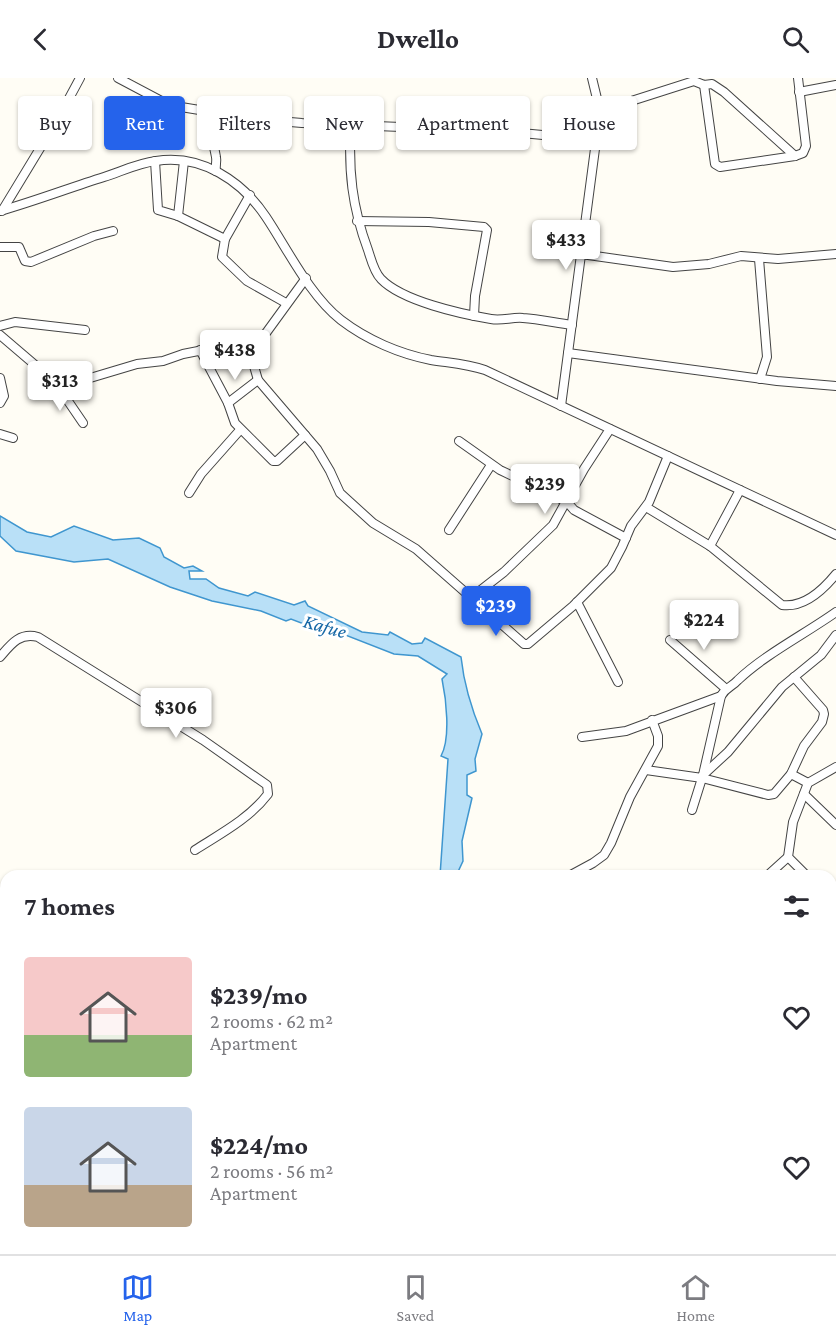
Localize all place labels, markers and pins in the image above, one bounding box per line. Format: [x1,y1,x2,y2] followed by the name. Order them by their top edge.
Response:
[530,220,602,271] pin: $433
[199,330,271,381] pin: $438
[24,361,96,412] pin: $313
[509,464,581,515] pin: $239
[460,586,532,637] pin: $239
[668,600,740,651] pin: $224
[140,688,212,739] pin: $306

